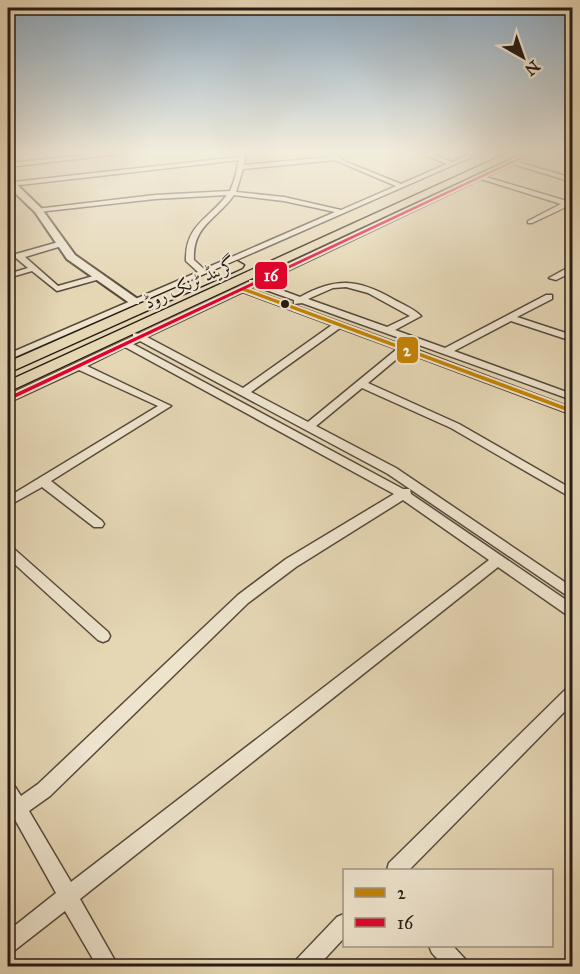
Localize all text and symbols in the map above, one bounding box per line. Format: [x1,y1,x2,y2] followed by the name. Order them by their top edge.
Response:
[493,27,553,87] north arrow
[521,56,544,80] text: N
[140,251,240,315] street label: گرینڈ ٹرنک روڈ
[254,261,288,290] line badge: 16
[264,266,279,285] text: 16
[279,298,291,310] unlabelled marker
[396,336,419,364] line badge: 2
[403,341,412,360] text: 2
[343,869,553,947] legend
[397,882,406,904] text: 2
[397,912,414,934] text: 16

